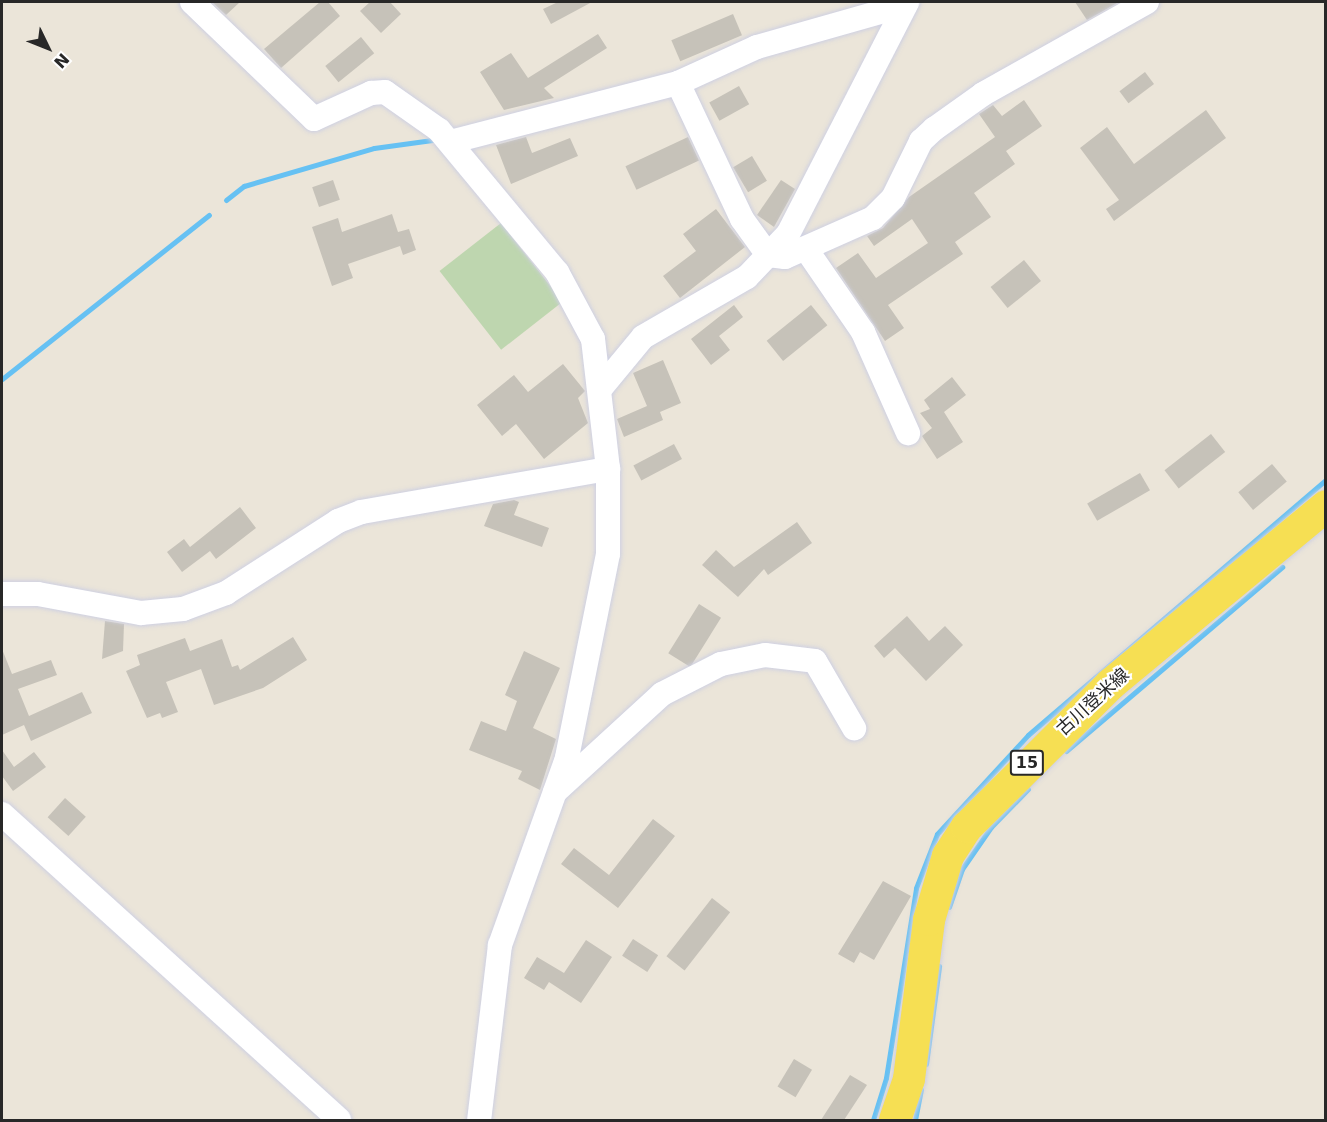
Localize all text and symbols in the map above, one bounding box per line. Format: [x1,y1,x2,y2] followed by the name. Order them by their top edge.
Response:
[18,18,78,78] north arrow
[50,49,73,72] text: N
[1052,664,1134,740] street label: 古川登米線
[1009,750,1045,776] road number: 15

